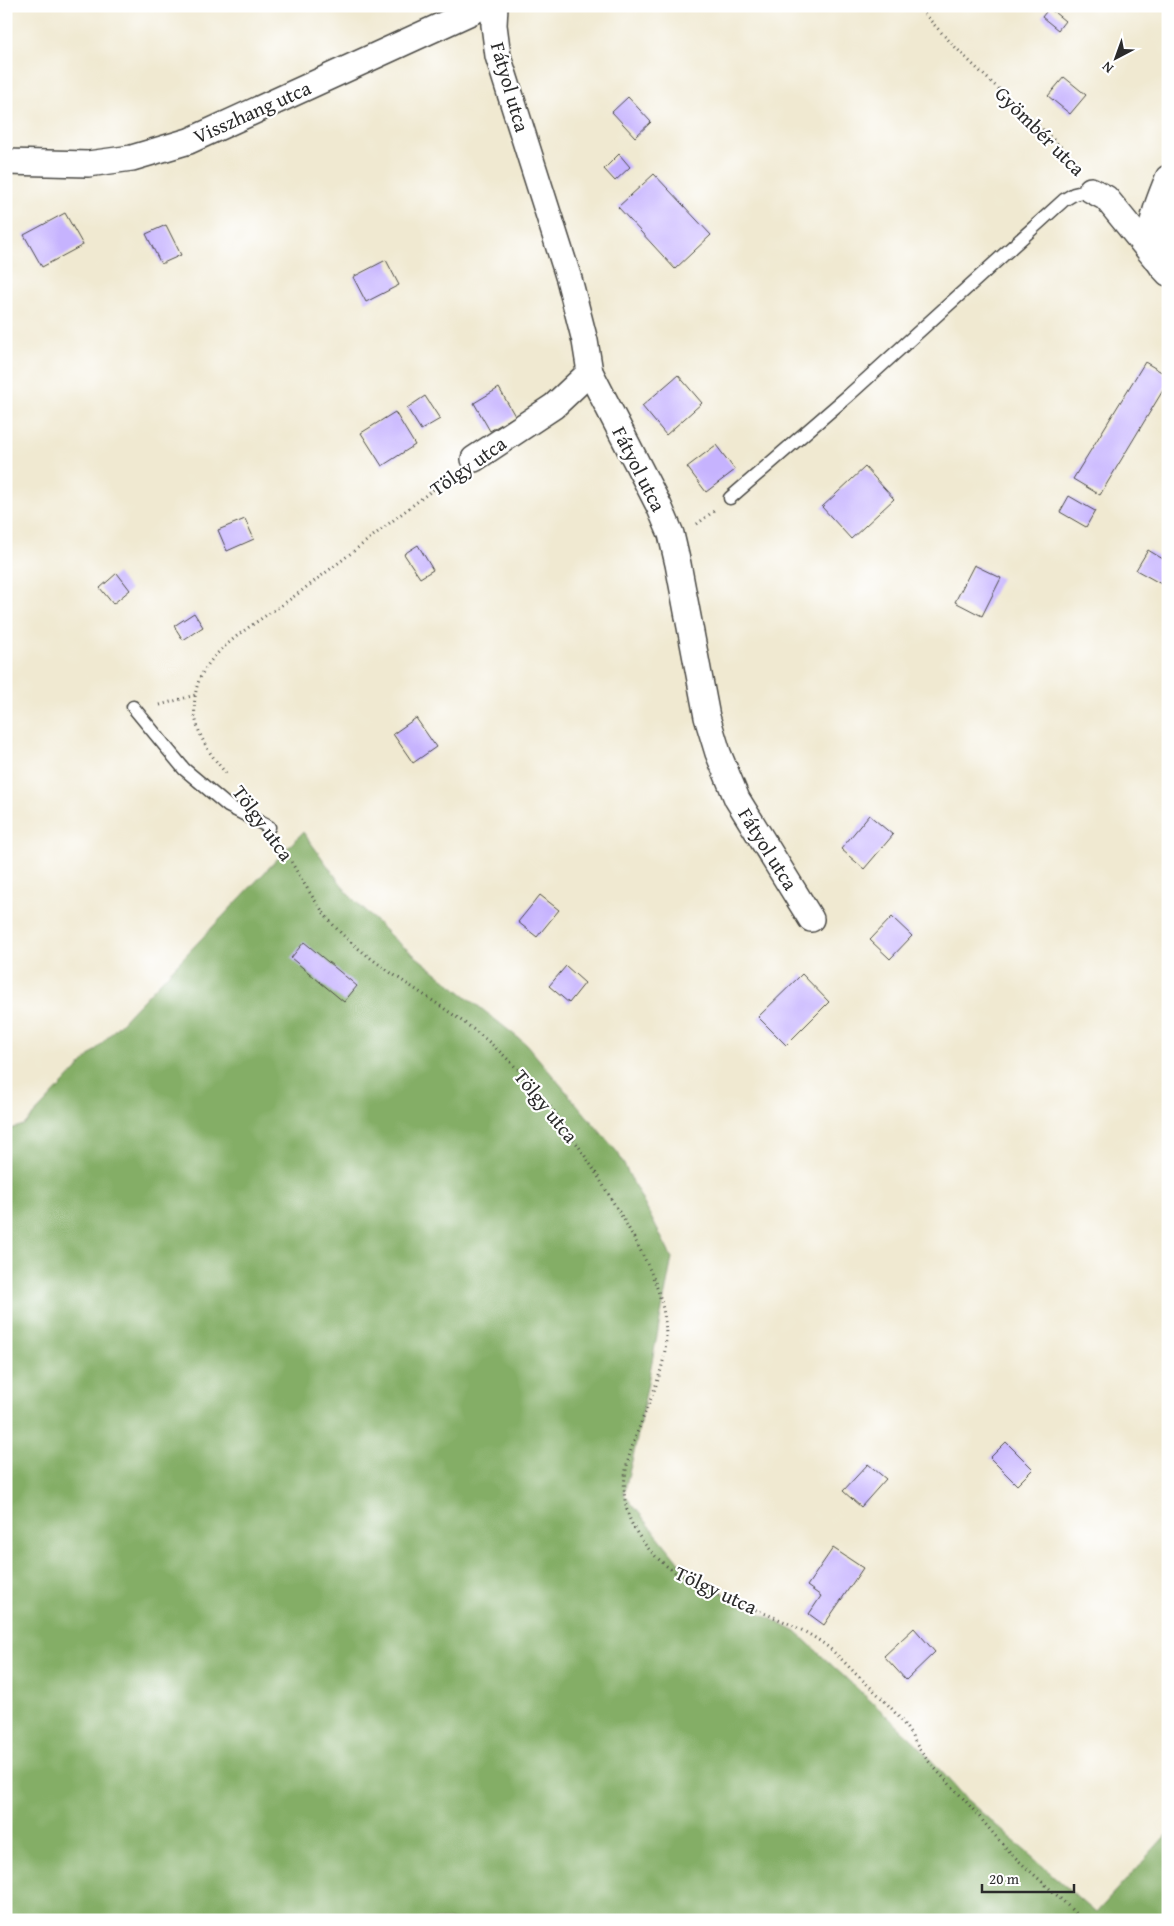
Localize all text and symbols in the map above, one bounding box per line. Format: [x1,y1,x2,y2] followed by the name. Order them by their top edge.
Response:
[1092,32,1142,82] north arrow
[484,39,537,136] street label: Fátyol utca
[1097,57,1118,78] text: N
[188,72,316,150] street label: Visszhang utca
[989,79,1092,183] street label: Gyömbér utca
[606,421,674,517] street label: Fátyol utca
[424,428,512,503] street label: Tölgy utca
[226,779,301,867] street label: Tölgy utca
[732,802,805,896] street label: Fátyol utca
[508,1063,586,1149] street label: Tölgy utca
[670,1558,763,1621] street label: Tölgy utca
[982,1861,1074,1893] scale bar
[989,1868,1020,1889] text: 20 m

